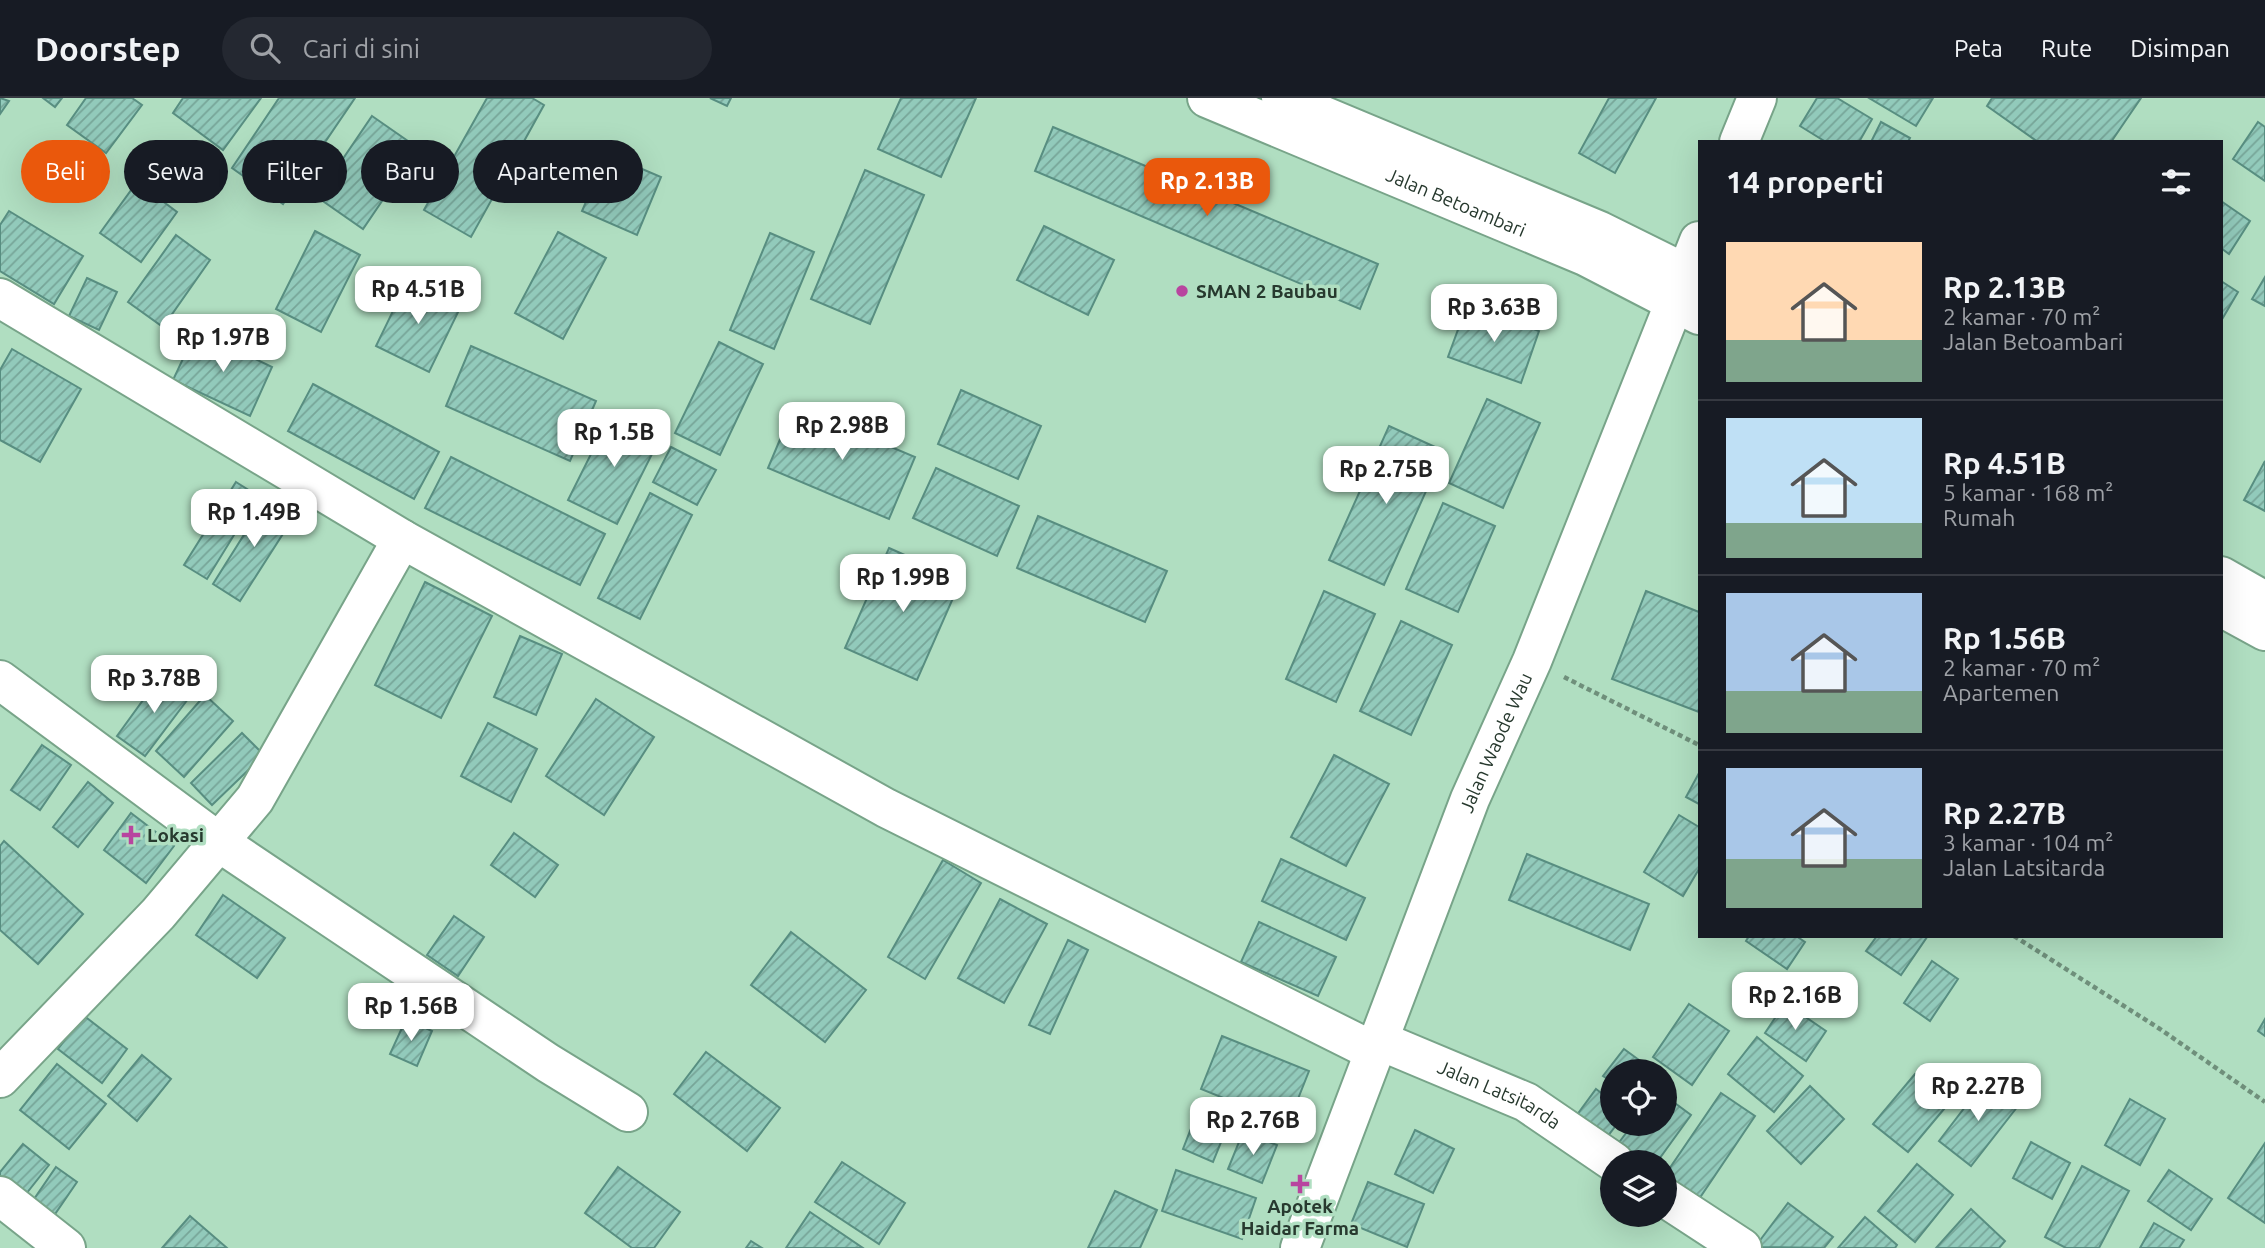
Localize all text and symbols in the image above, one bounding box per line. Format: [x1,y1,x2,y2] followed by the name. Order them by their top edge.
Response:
[222,17,712,80] search box
[246,29,284,67] icon: search
[35,30,180,67] text: Doorstep
[302,34,420,63] text: Cari di sini
[1954,35,2003,62] text: Peta
[2041,35,2092,62] text: Rute
[2130,35,2230,62] text: Disimpan
[21,140,110,203] chip: Beli
[124,140,228,203] chip: Sewa
[242,140,347,203] chip: Filter
[361,140,459,203] chip: Baru
[473,140,643,203] chip: Apartemen
[1135,158,1279,218] pin: Rp 2.13B
[1383,163,1529,241] street label: Jalan Betoambari
[2157,163,2195,201] icon: filters
[1726,165,1884,199] text: 14 properti
[1160,168,1254,193] text: Rp 2.13B
[346,266,490,326] pin: Rp 4.51B
[1782,270,1866,354] icon: home
[1943,270,2066,304] text: Rp 2.13B
[371,276,465,301] text: Rp 4.51B
[1196,280,1338,302] place label: SMAN 2 Baubau
[1174,283,1190,299] marker: SMAN 2 Baubau
[1422,285,1566,344] pin: Rp 3.63B
[1447,294,1541,319] text: Rp 3.63B
[1943,304,2101,329] text: 2 kamar · 70 m²
[151,314,295,374] pin: Rp 1.97B
[176,324,270,349] text: Rp 1.97B
[1943,329,2123,354] text: Jalan Betoambari
[770,402,914,462] pin: Rp 2.98B
[549,410,679,469] pin: Rp 1.5B
[795,412,889,437] text: Rp 2.98B
[573,419,655,444] text: Rp 1.5B
[1314,446,1458,506] pin: Rp 2.75B
[1782,446,1866,530] icon: home
[1943,446,2066,480] text: Rp 4.51B
[1339,456,1433,481] text: Rp 2.75B
[1943,480,2114,505] text: 5 kamar · 168 m²
[182,490,326,549] pin: Rp 1.49B
[207,499,301,524] text: Rp 1.49B
[1943,505,2015,530] text: Rumah
[831,554,975,614] pin: Rp 1.99B
[856,564,950,589] text: Rp 1.99B
[1782,621,1866,705] icon: home
[1943,621,2066,655] text: Rp 1.56B
[1943,655,2101,680] text: 2 kamar · 70 m²
[82,656,226,715] pin: Rp 3.78B
[107,665,201,690] text: Rp 3.78B
[1455,669,1536,816] street label: Jalan Waode Wau
[1943,680,2059,705] text: Apartemen
[1782,796,1866,880] icon: home
[1943,796,2066,830] text: Rp 2.27B
[147,824,204,846] place label: Lokasi
[121,825,141,845] marker: Lokasi
[1943,830,2114,855] text: 3 kamar · 104 m²
[1943,855,2105,880] text: Jalan Latsitarda
[1723,972,1867,1032] pin: Rp 2.16B
[1748,982,1842,1007] text: Rp 2.16B
[339,984,483,1043] pin: Rp 1.56B
[364,993,458,1018] text: Rp 1.56B
[1434,1055,1565,1133] street label: Jalan Latsitarda
[1600,1059,1677,1227] map controls
[1600,1059,1677,1136] button: locate
[1906,1063,2050,1123] pin: Rp 2.27B
[1931,1073,2025,1098] text: Rp 2.27B
[1181,1098,1325,1157] pin: Rp 2.76B
[1206,1107,1300,1132] text: Rp 2.76B
[1600,1150,1677,1227] button: layers
[1292,1176,1308,1192] marker: Apotek Haidar Farma
[1241,1195,1359,1239] place label: Apotek Haidar Farma

